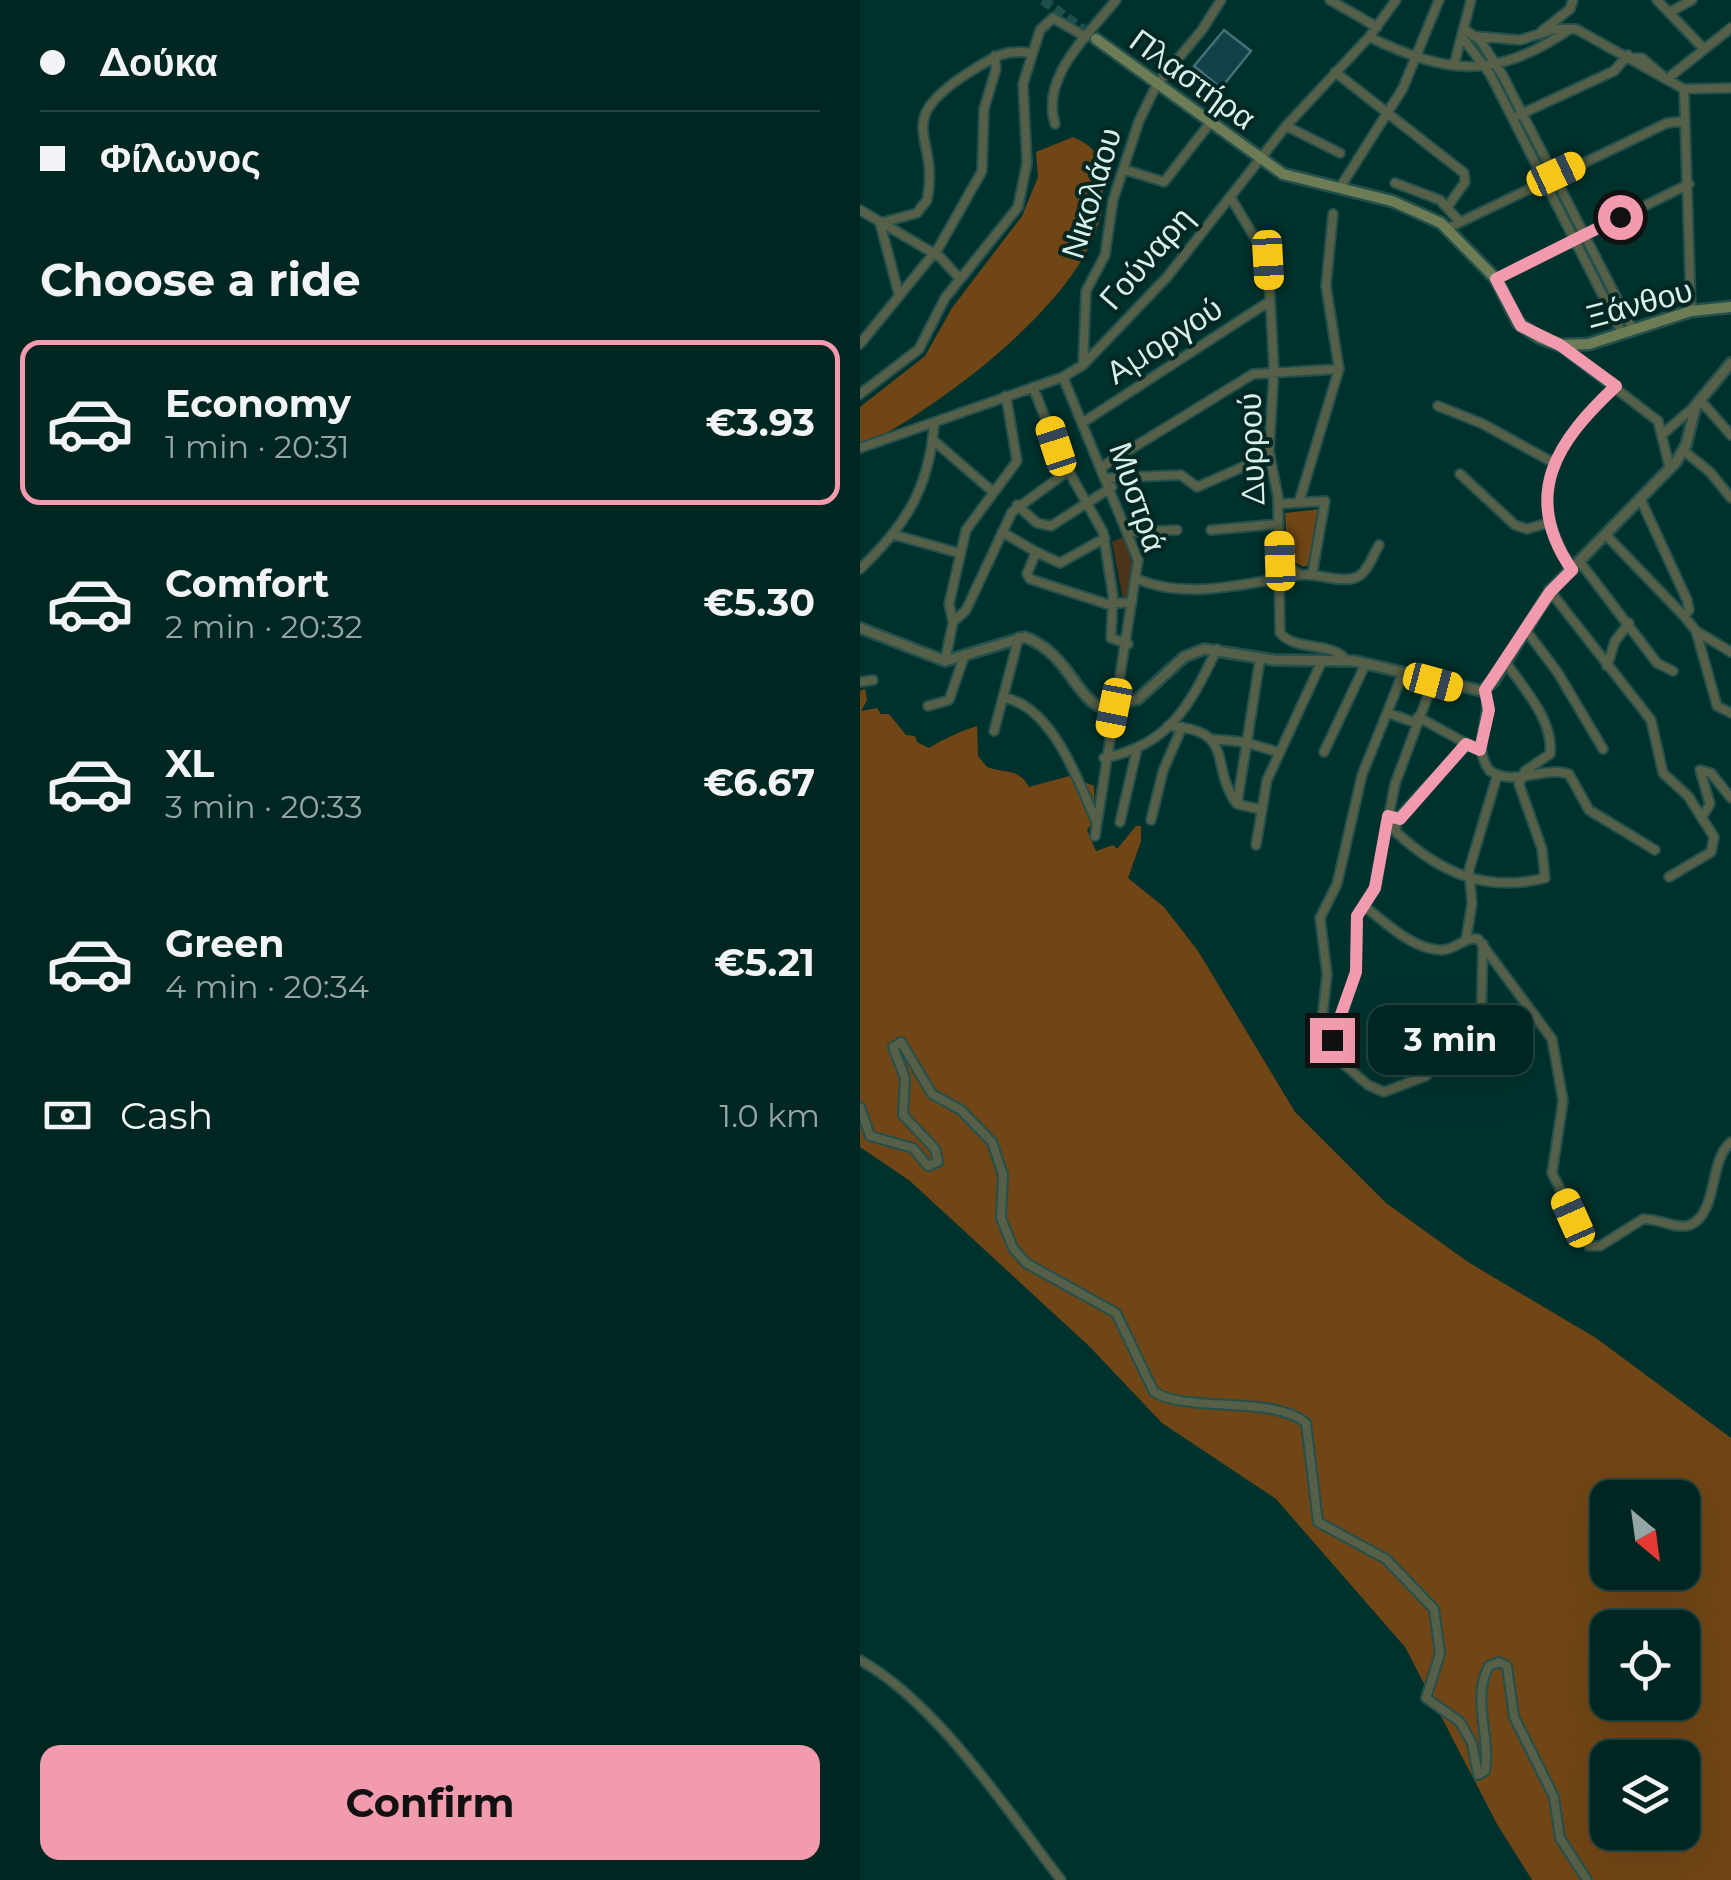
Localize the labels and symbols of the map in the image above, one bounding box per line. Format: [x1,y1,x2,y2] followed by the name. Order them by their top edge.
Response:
[1123,20,1263,138] street label: Πλαστήρα
[1053,123,1129,263] street label: Νικολάου
[1522,148,1590,200] car
[1598,195,1643,240] route start
[1091,199,1201,317] street label: Γούναρη
[1251,229,1285,291] car
[1582,270,1696,336] street label: Ξάνθου
[1099,288,1229,392] street label: Αμοργού
[1230,392,1272,506] street label: Δυρρού
[1032,413,1080,479] car
[1101,437,1175,557] street label: Μυστρά
[1264,530,1296,592] car
[1400,660,1466,704] car
[1094,676,1134,740] car
[1367,1005,1532,1075] callout: 3 min
[1310,1018,1355,1063] route end
[1547,1184,1599,1252] car
[1590,1480,1700,1590] north arrow

